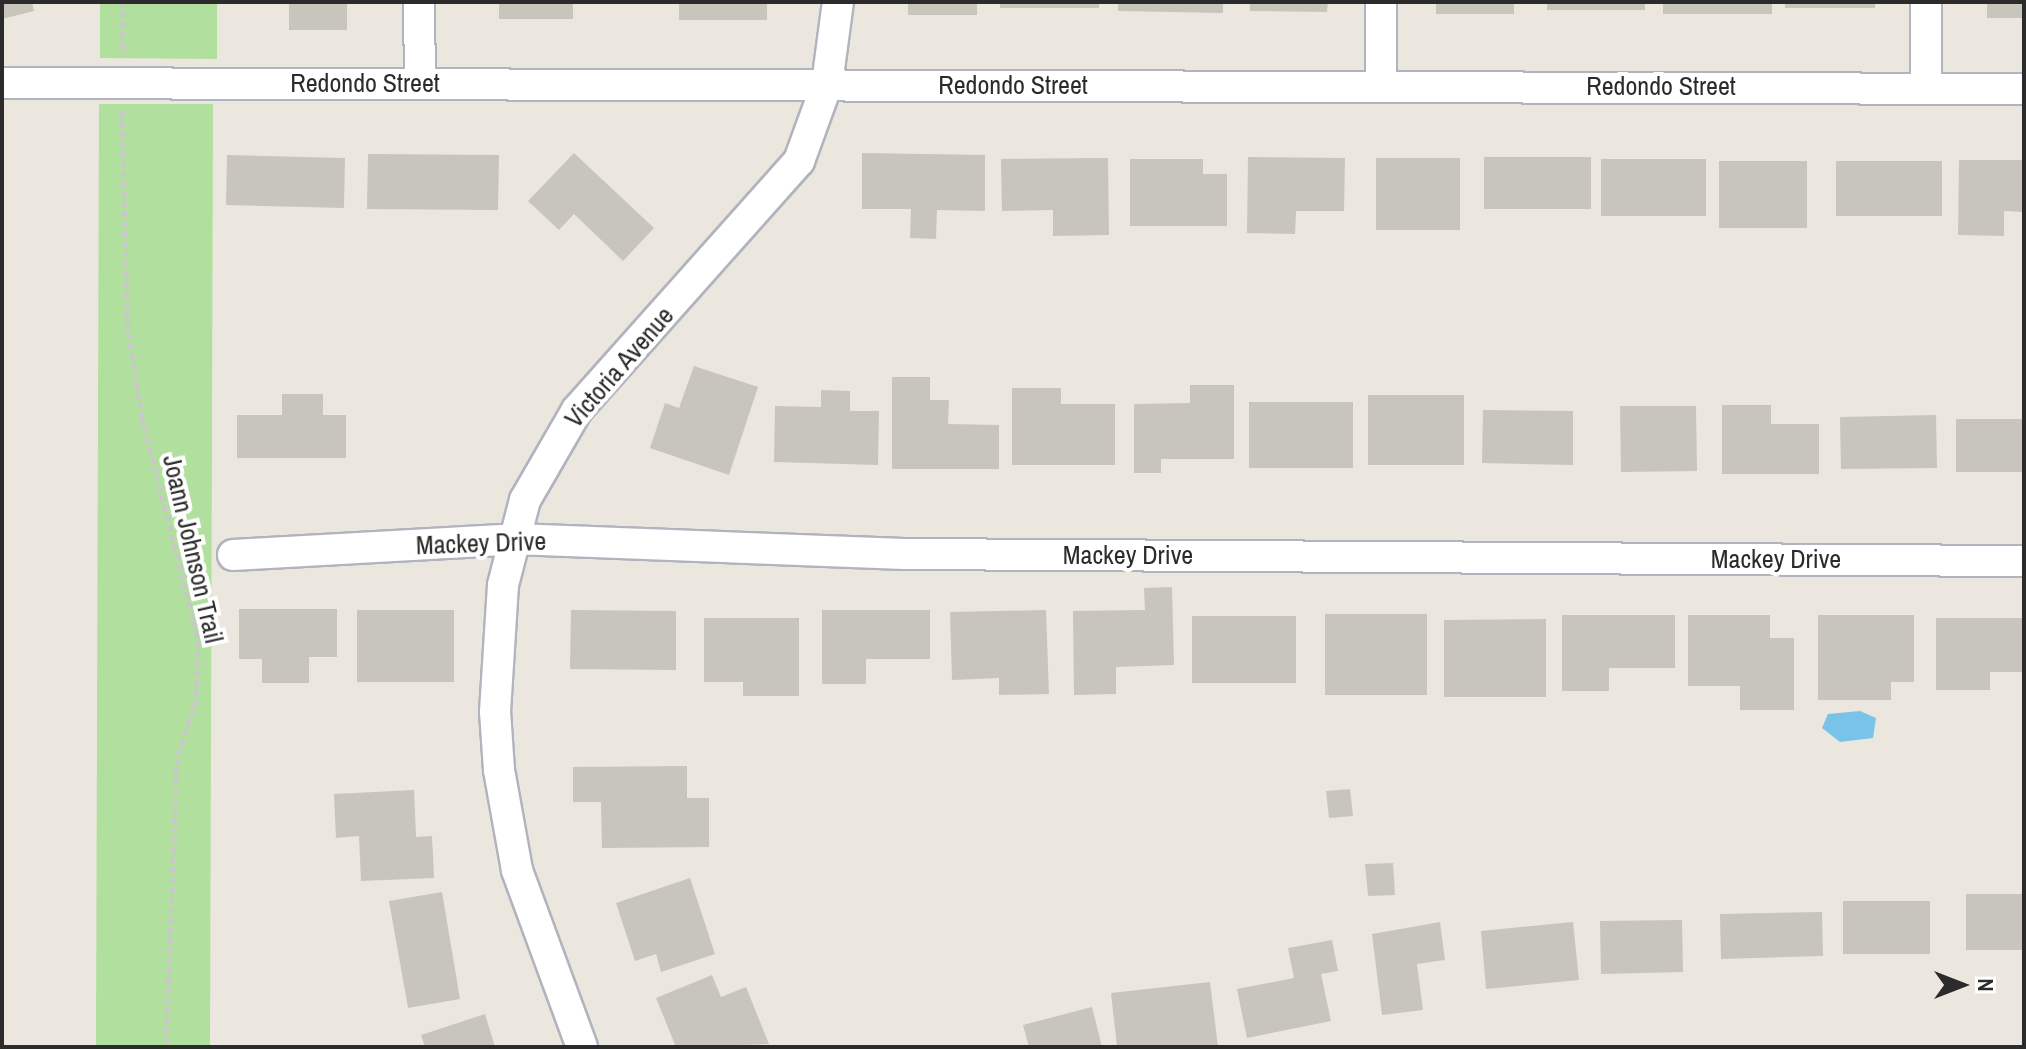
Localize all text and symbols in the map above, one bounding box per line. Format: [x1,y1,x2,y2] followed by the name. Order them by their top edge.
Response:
[290,67,440,99] street label: Redondo Street
[938,69,1088,101] street label: Redondo Street
[1586,70,1736,102] street label: Redondo Street
[558,300,680,434] street label: Victoria Avenue
[156,452,230,646] street label: Joann Johnson Trail
[415,525,547,561] street label: Mackey Drive
[1063,539,1193,571] street label: Mackey Drive
[1711,543,1841,575] street label: Mackey Drive
[1922,945,2002,1025] north arrow
[1971,978,2001,992] text: N

